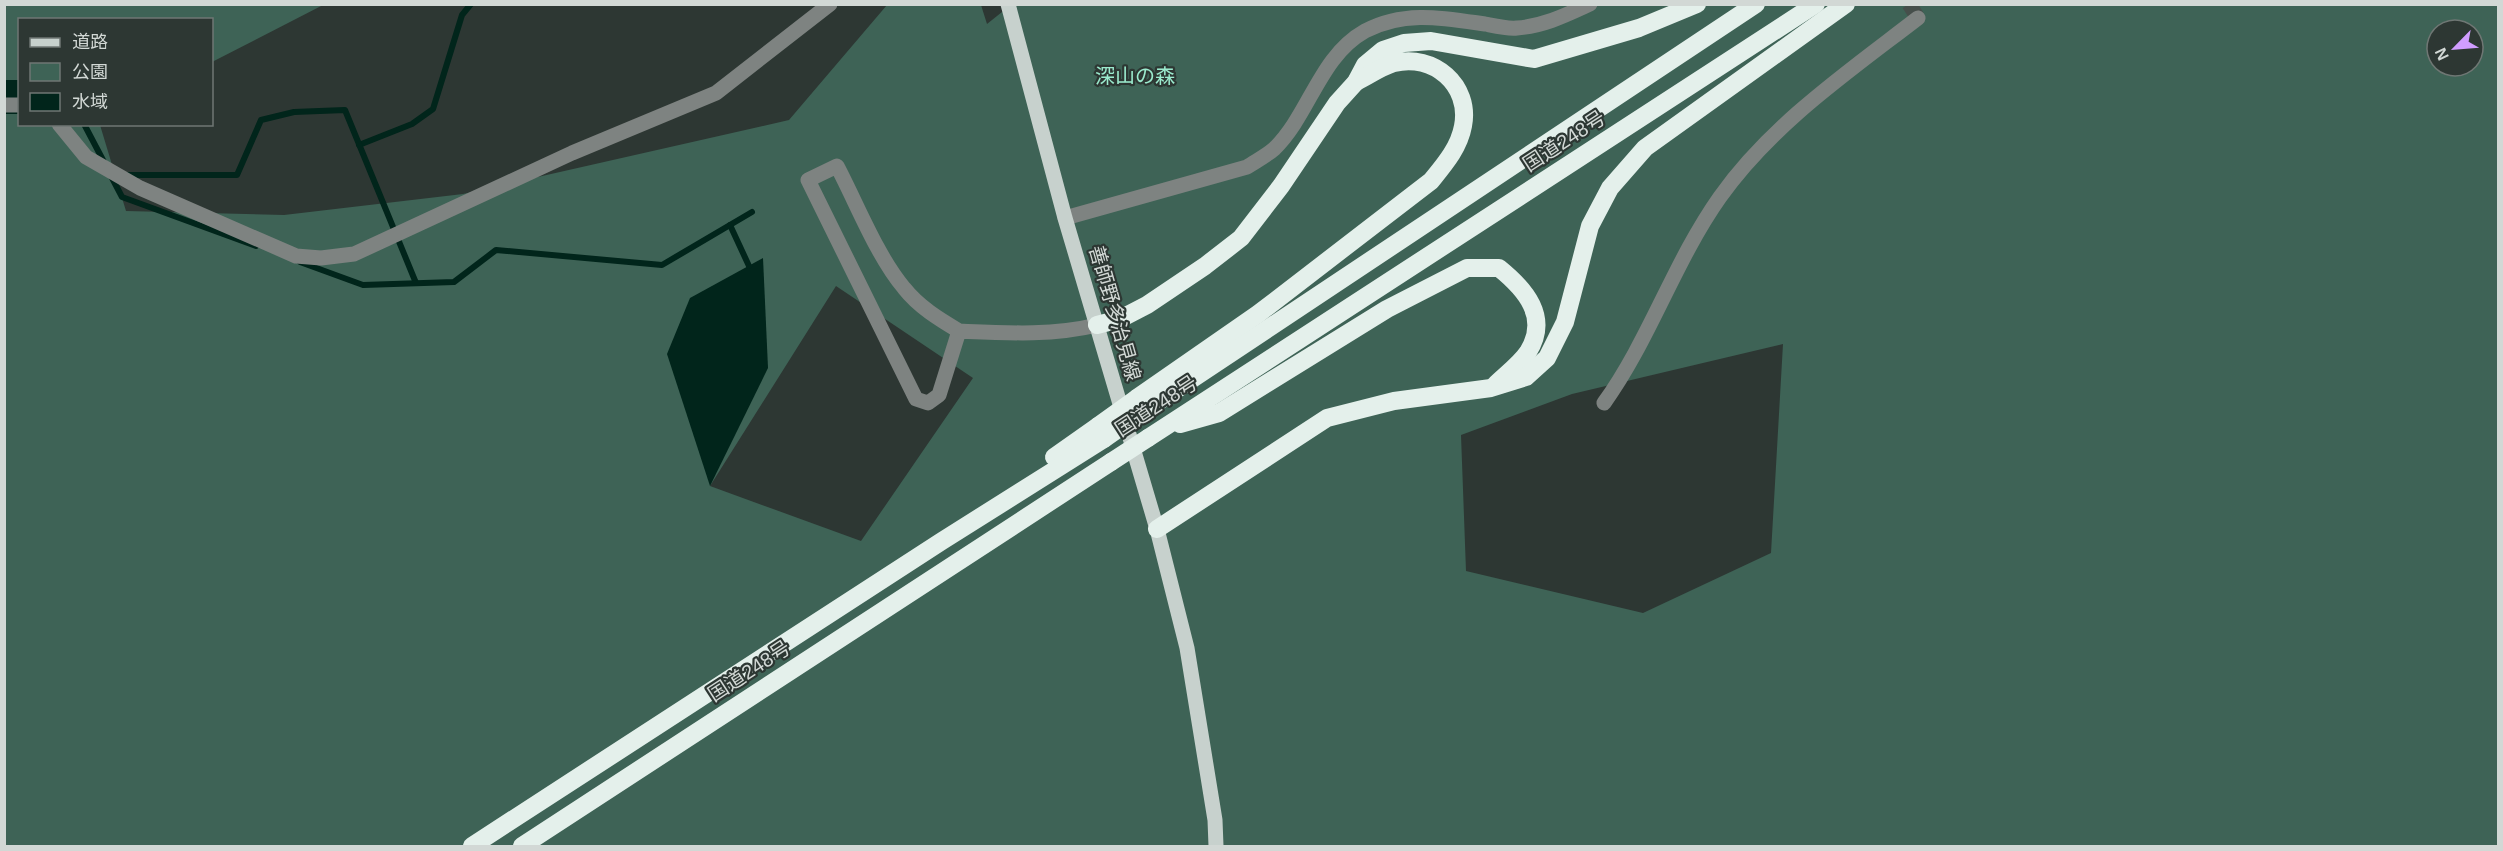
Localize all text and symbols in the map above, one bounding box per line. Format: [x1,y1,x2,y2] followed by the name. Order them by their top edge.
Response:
[18,18,213,126] legend
[2425,18,2485,78] north arrow
[72,32,108,52] text: 道路
[2432,45,2452,63] text: N
[72,62,108,82] text: 公園
[1095,65,1175,87] park label: 深山の森
[72,92,108,112] text: 水域
[1519,106,1609,176] street label: 国道248号
[1085,243,1145,383] street label: 善師野多治見線
[1111,371,1201,441] street label: 国道248号
[704,636,794,706] street label: 国道248号

